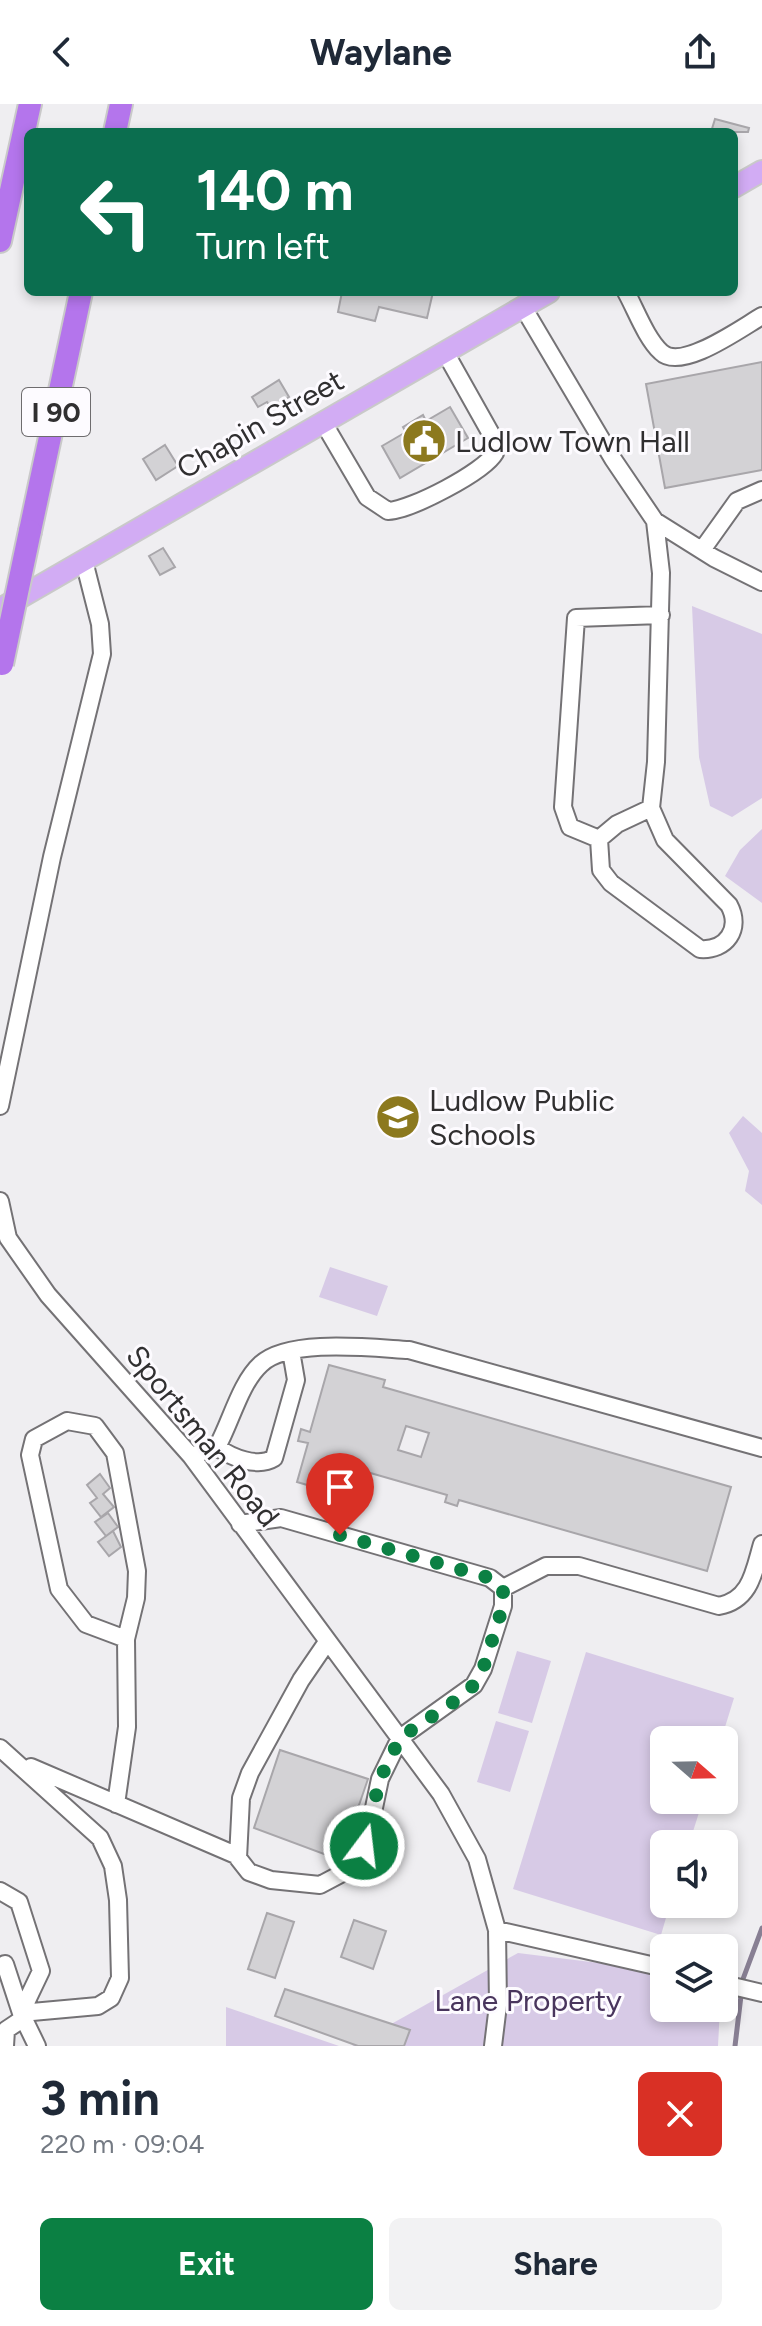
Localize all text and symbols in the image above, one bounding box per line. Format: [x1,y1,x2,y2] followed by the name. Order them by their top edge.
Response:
[40,30,84,74] icon: back
[678,30,722,74] icon: share
[310,31,452,74] text: Waylane
[196,157,354,224] text: 140 m
[64,160,168,264] icon: left
[196,225,330,268] text: Turn left
[170,361,350,487] street label: Chapin Street
[22,388,90,436] road number: I 90
[400,417,448,465] public building icon: Ludlow Town Hall
[455,423,690,460] place label: Ludlow Town Hall
[429,1082,615,1153] place label: Ludlow Public Schools
[374,1093,422,1141] school or university icon: Ludlow Public Schools
[118,1338,288,1534] street label: Sportsman Road
[306,1453,374,1535] pin
[318,1465,362,1509] icon: arrive
[650,1726,738,1814] north arrow
[650,1726,738,2022] map controls
[322,1804,406,1888] position arrow
[650,1830,738,1918] button: sound
[650,1934,738,2022] button: layers
[434,1982,622,2019] park label: Lane Property
[40,2069,160,2127] text: 3 min
[638,2072,722,2156] button: close
[40,2128,205,2160] text: 220 m · 09:04
[40,2218,373,2310] button: Exit
[389,2218,722,2310] button: Share

